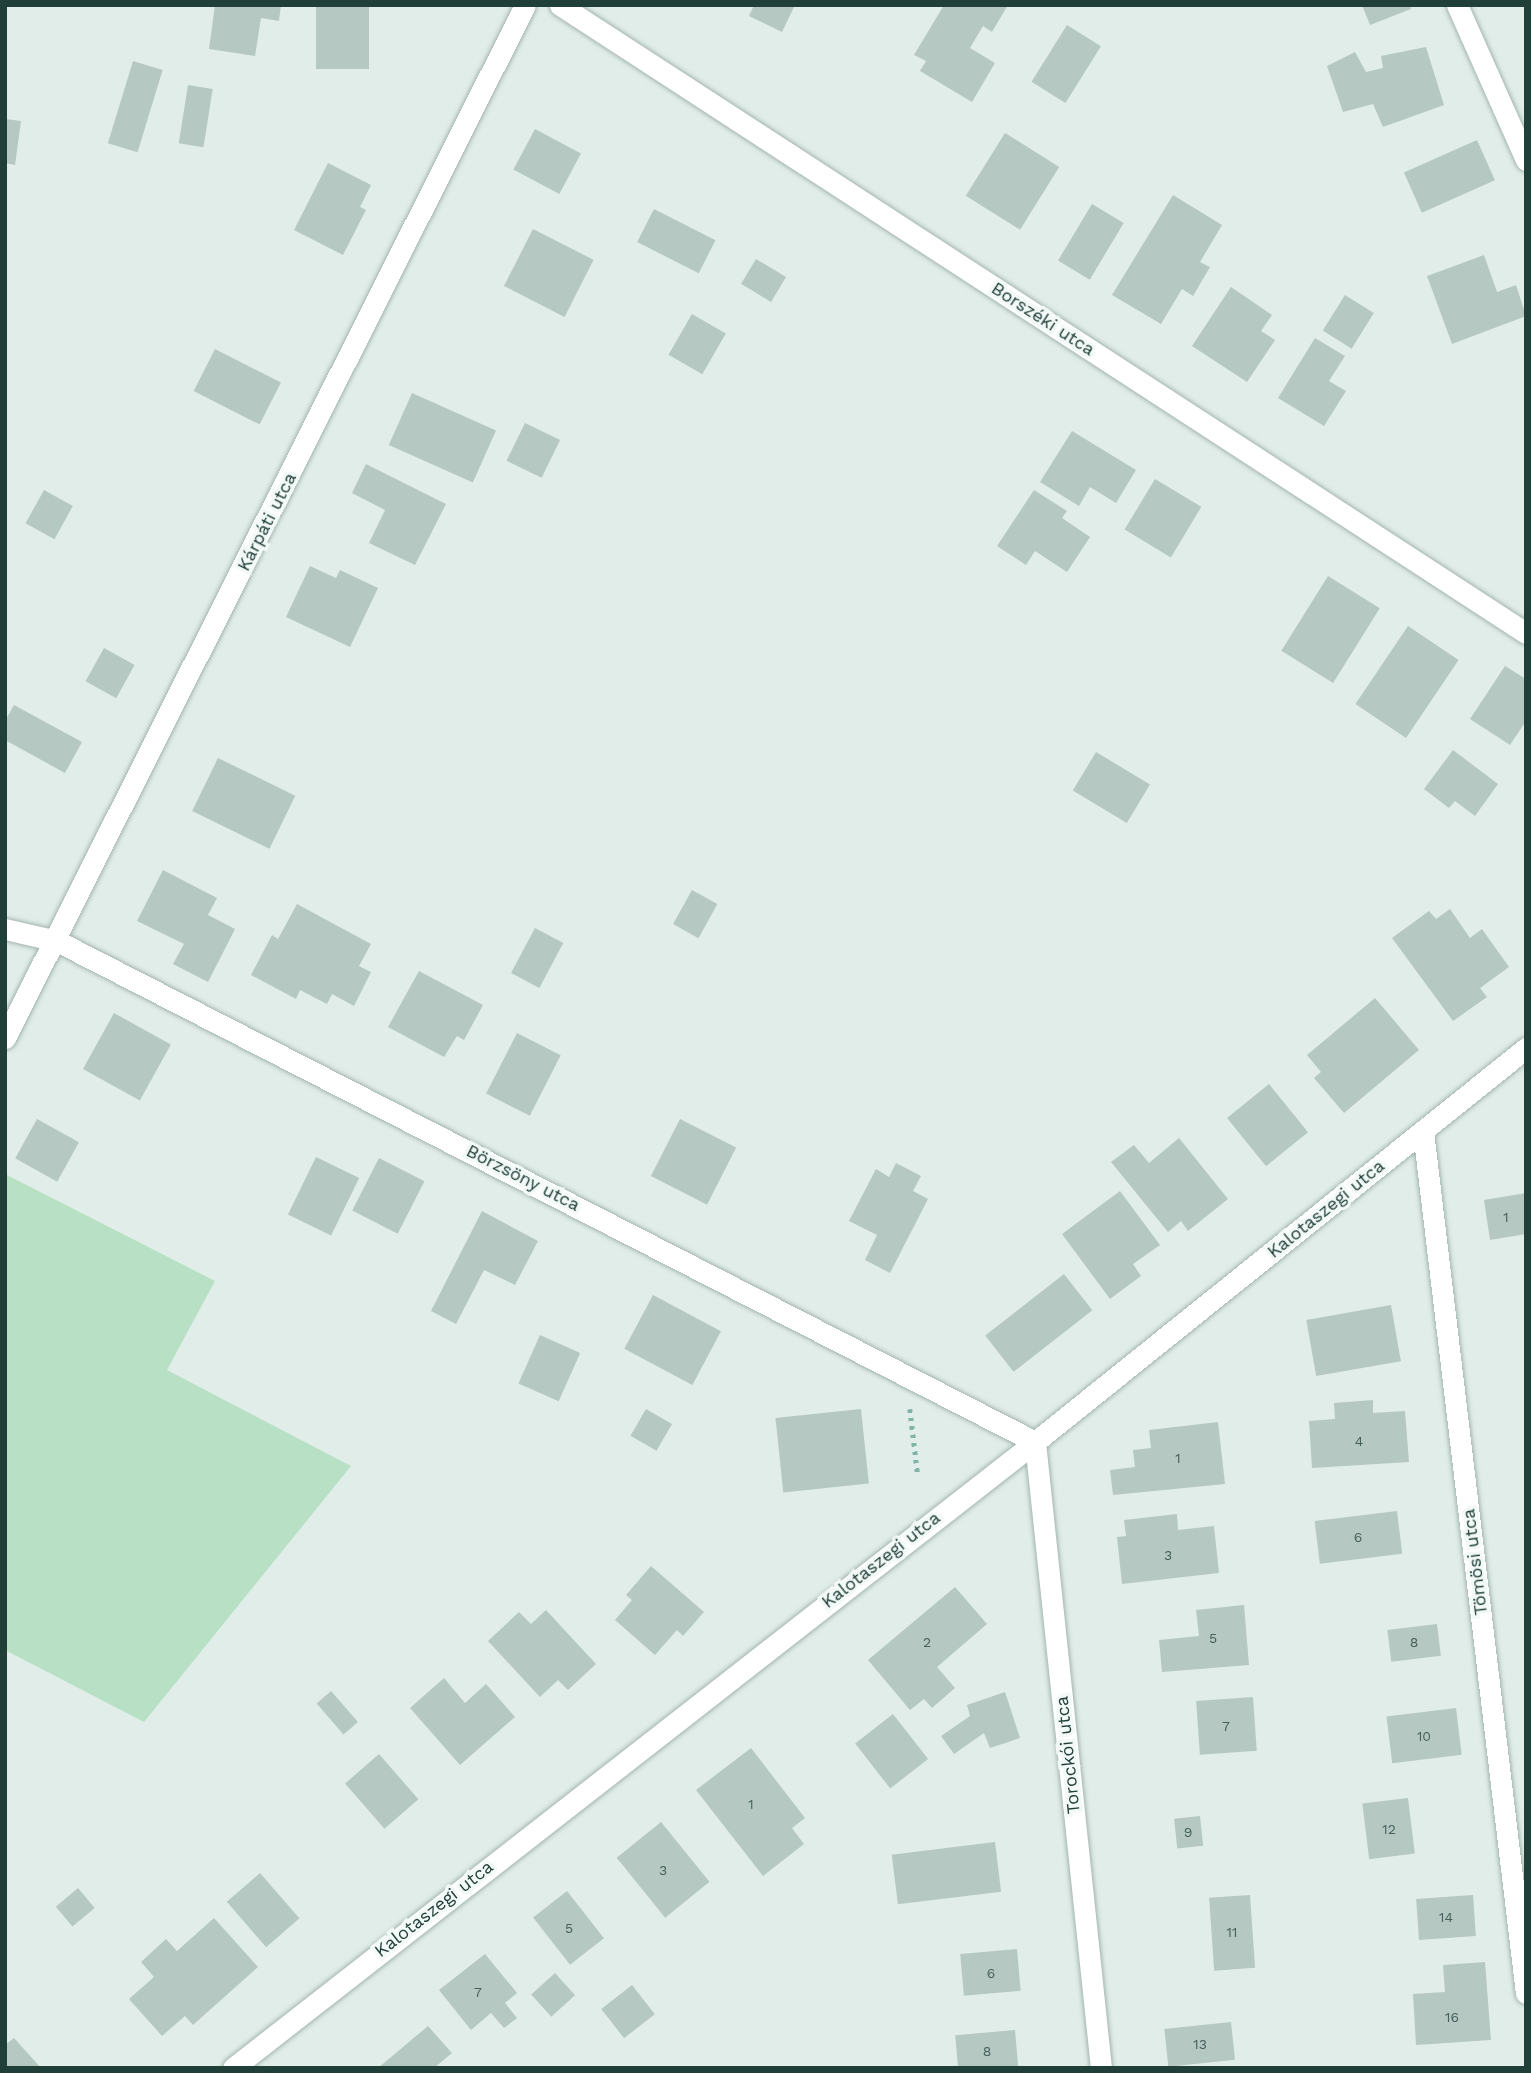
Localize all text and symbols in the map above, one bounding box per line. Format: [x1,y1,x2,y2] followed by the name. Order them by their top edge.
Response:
[987,278,1099,360] street label: Borszéki utca
[233,469,301,575] street label: Kárpáti utca
[462,1140,584,1216] street label: Börzsöny utca
[1263,1155,1389,1263] street label: Kalotaszegi utca
[1503,1209,1509,1225] house number: 1
[1355,1433,1363,1449] house number: 4
[1175,1450,1181,1466] house number: 1
[817,1507,945,1613] street label: Kalotaszegi utca
[1458,1508,1492,1616] street label: Tömösi utca
[1354,1529,1362,1545] house number: 6
[1164,1547,1172,1563] house number: 3
[1209,1630,1217,1646] house number: 5
[923,1634,931,1650] house number: 2
[1410,1634,1418,1650] house number: 8
[1051,1695,1085,1815] street label: Torockói utca
[1222,1718,1230,1734] house number: 7
[1417,1728,1431,1744] house number: 10
[748,1796,754,1812] house number: 1
[1382,1821,1396,1837] house number: 12
[1184,1824,1192,1840] house number: 9
[370,1856,498,1962] street label: Kalotaszegi utca
[659,1862,667,1878] house number: 3
[1439,1909,1453,1925] house number: 14
[565,1920,573,1936] house number: 5
[1227,1924,1237,1940] house number: 11
[987,1965,995,1981] house number: 6
[474,1984,482,2000] house number: 7
[1445,2009,1459,2025] house number: 16
[1193,2036,1207,2052] house number: 13
[983,2043,991,2059] house number: 8

